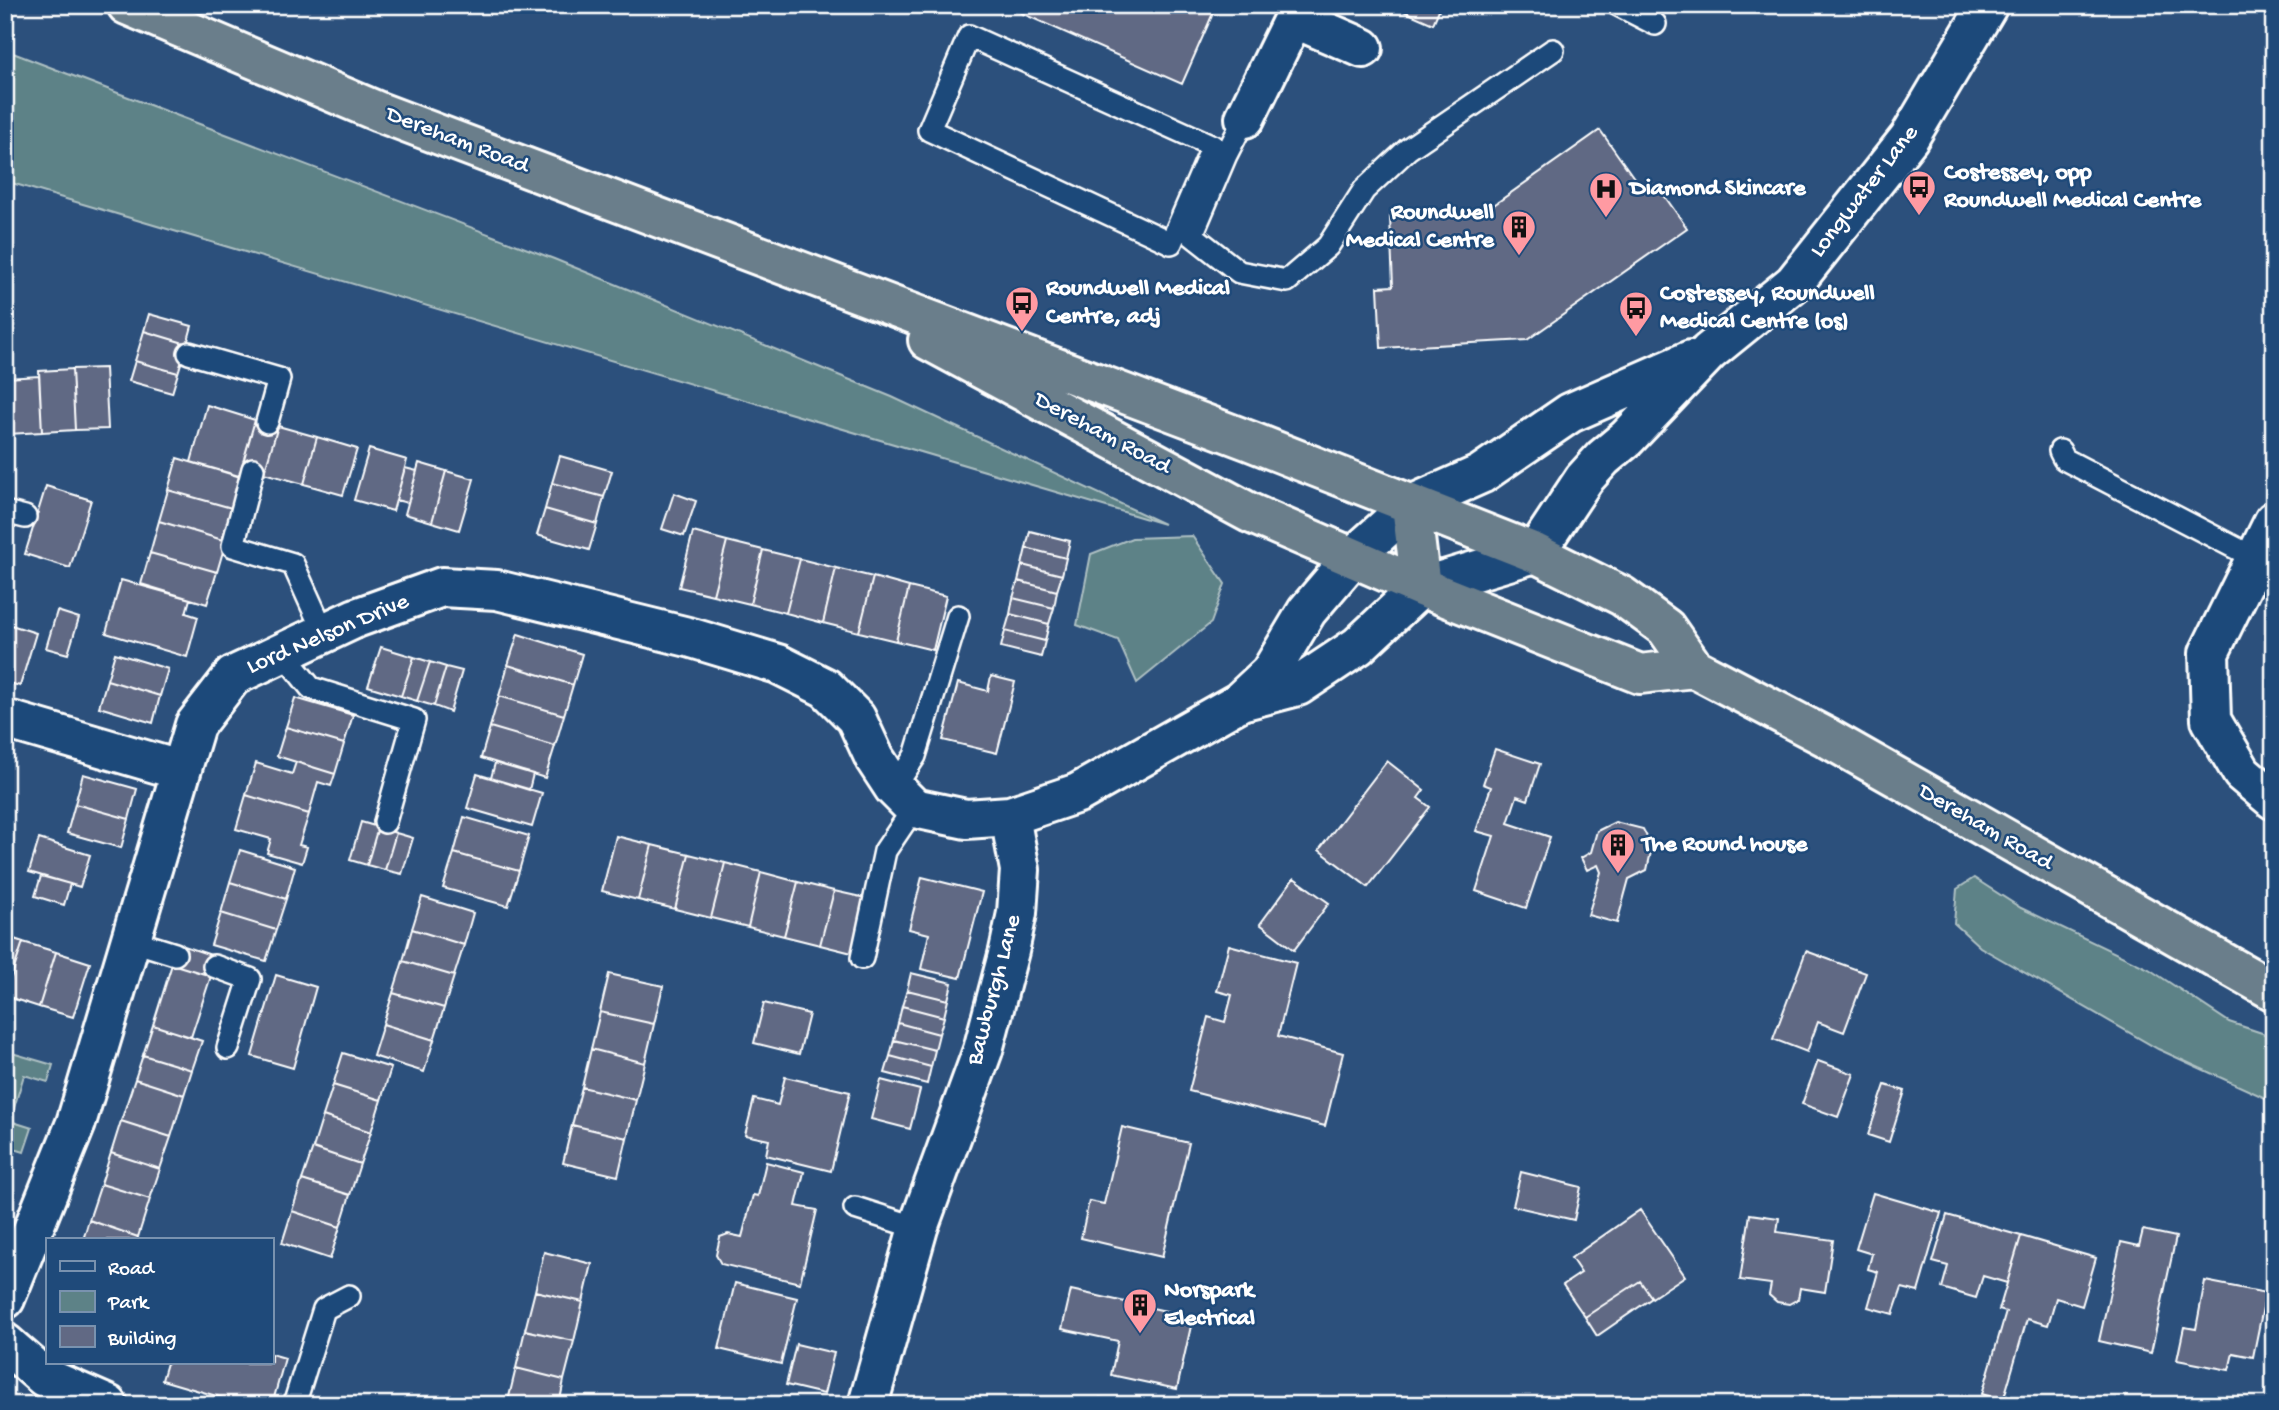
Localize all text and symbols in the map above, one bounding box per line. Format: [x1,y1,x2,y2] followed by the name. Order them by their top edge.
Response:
[380,100,534,182] street label: Dereham Road
[1804,119,1926,264] street label: Longwater Lane
[1943,159,2203,216] place label: Costessey, opp Roundwell Medical Centre
[1900,168,1938,217] bus stop icon: Costessey, opp Roundwell Medical Centre
[1587,170,1625,219] hospital icon: Diamond Skincare
[1628,175,1807,204] place label: Diamond Skincare
[1346,199,1496,256] place label: Roundwell Medical Centre
[1500,208,1538,257] building icon: Roundwell Medical Centre
[1045,275,1230,332] place label: Roundwell Medical Centre, adj
[1660,280,1875,337] place label: Costessey, Roundwell Medical Centre (os)
[1003,284,1041,333] bus stop icon: Roundwell Medical Centre, adj
[1617,289,1655,338] bus stop icon: Costessey, Roundwell Medical Centre (os)
[1027,385,1177,483] street label: Dereham Road
[242,588,414,682] street label: Lord Nelson Drive
[1911,777,2059,879] street label: Dereham Road
[1599,826,1637,875] building icon: The Round house
[1640,831,1809,860] place label: The Round house
[961,911,1029,1069] street label: Bawburgh Lane
[46,1238,273,1364] legend
[108,1258,156,1283] text: Road
[1164,1277,1257,1334] place label: Norspark Electrical
[1121,1286,1159,1335] building icon: Norspark Electrical
[107,1292,151,1317] text: Park
[107,1328,177,1353] text: Building

